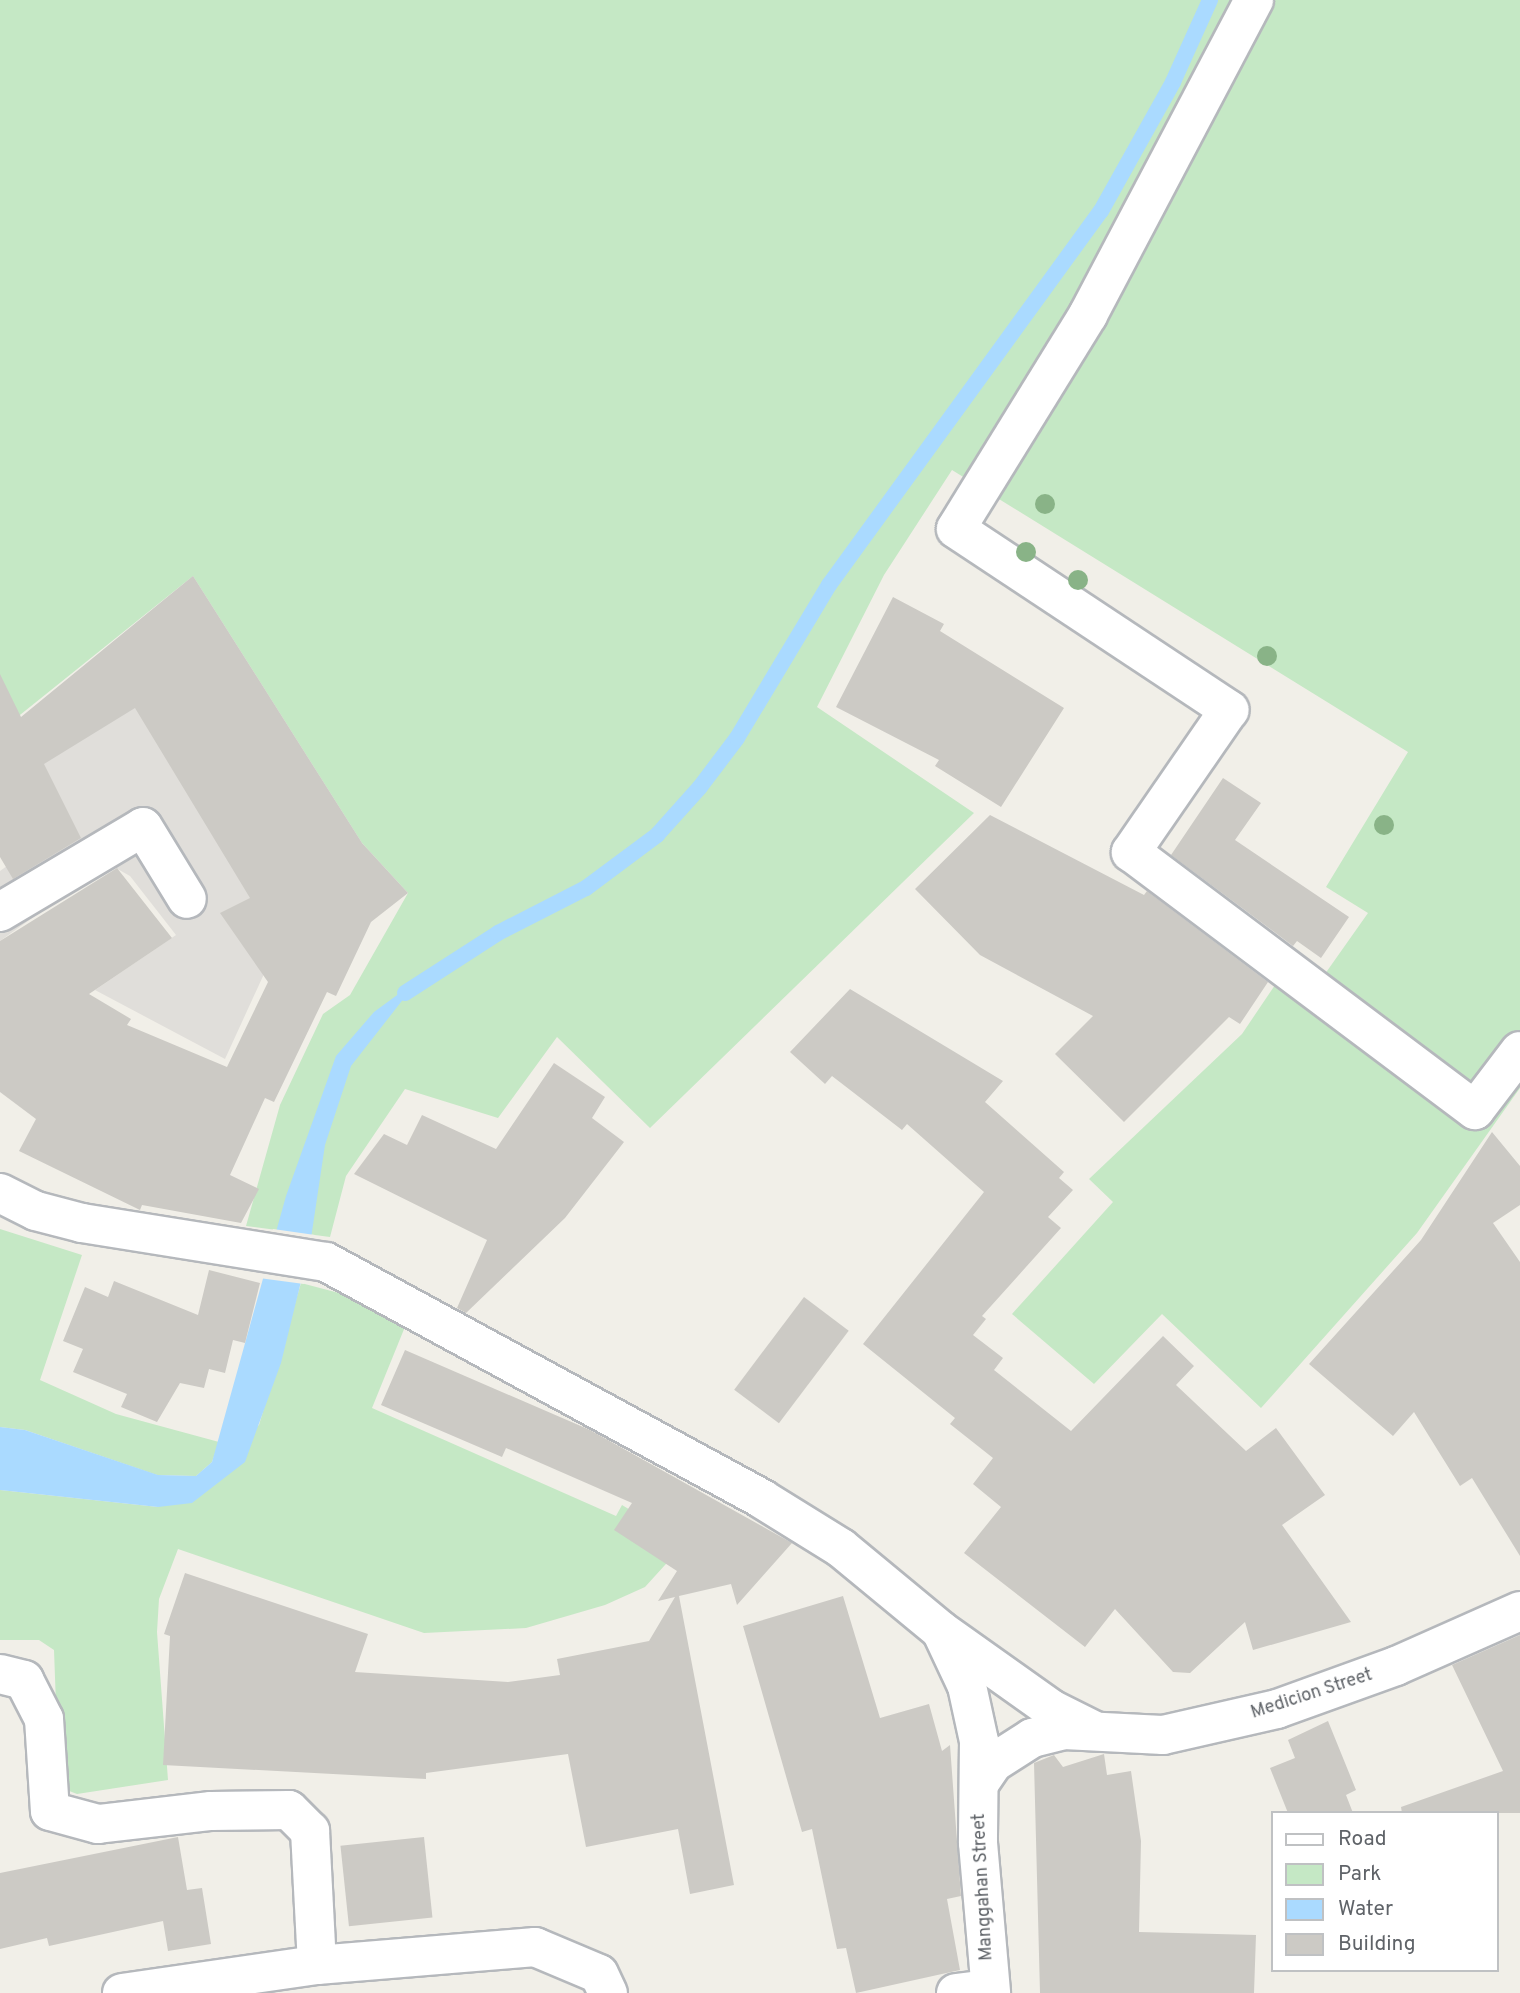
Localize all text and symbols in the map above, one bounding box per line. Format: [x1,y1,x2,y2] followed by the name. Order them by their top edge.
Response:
[1248,1665,1376,1725] street label: Medicion Street
[1272,1811,1499,1972] legend
[969,1813,999,1961] street label: Manggahan Street
[1338,1826,1387,1853] text: Road
[1338,1861,1381,1888] text: Park
[1338,1896,1393,1923] text: Water
[1338,1931,1416,1958] text: Building

